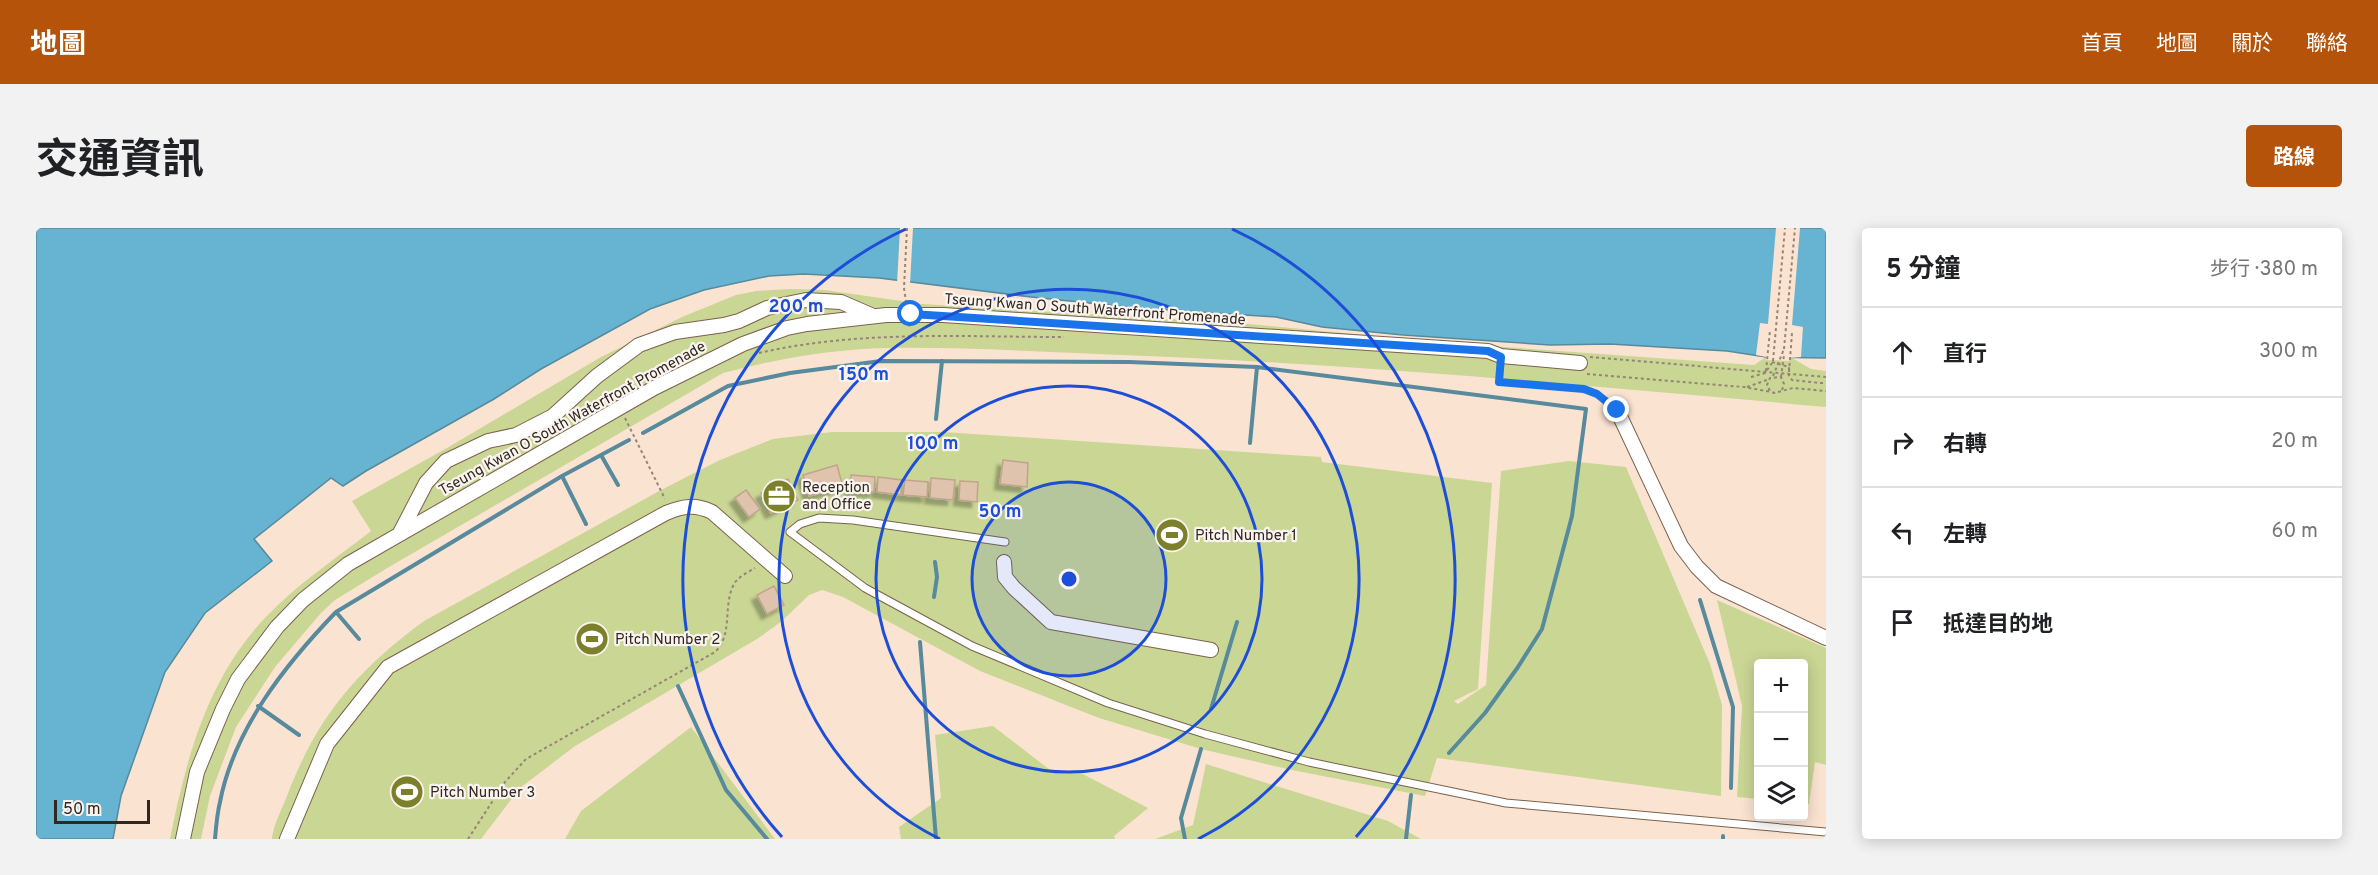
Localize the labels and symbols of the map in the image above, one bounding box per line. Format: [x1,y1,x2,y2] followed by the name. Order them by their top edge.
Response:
[944,290,1246,331] street label: Tseung Kwan O South Waterfront Promenade
[768,296,824,319] text: 200 m
[897,300,923,326] route start
[436,338,709,501] street label: Tseung Kwan O South Waterfront Promenade
[839,364,889,387] text: 150 m
[1603,396,1629,422] route end
[907,433,959,456] text: 100 m
[761,478,797,514] office icon: Reception and Office
[802,479,871,515] place label: Reception and Office
[978,501,1022,524] text: 50 m
[1154,517,1190,553] sports icon: Pitch Number 1
[1195,527,1297,546] place label: Pitch Number 1
[1059,569,1079,589] centre of rings
[574,621,610,657] sports icon: Pitch Number 2
[615,631,721,650] place label: Pitch Number 2
[389,774,425,810] sports icon: Pitch Number 3
[430,784,535,803] place label: Pitch Number 3
[54,797,150,824] scale bar

